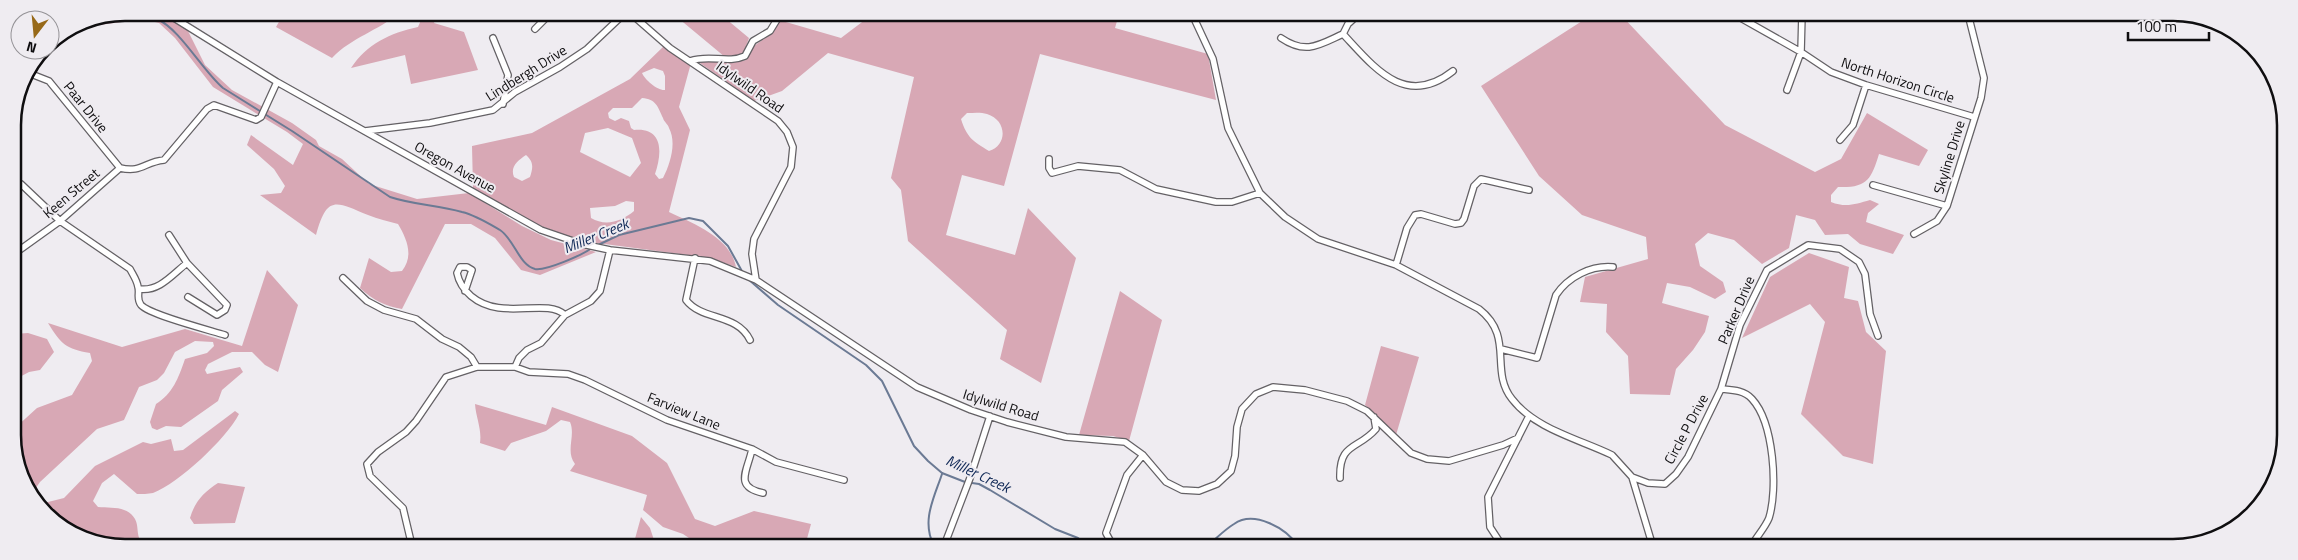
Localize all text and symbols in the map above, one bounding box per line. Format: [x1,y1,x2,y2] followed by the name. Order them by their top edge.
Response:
[10,10,60,60] north arrow
[2128,10,2209,42] scale bar
[2136,15,2177,38] text: 100 m
[24,37,39,59] text: N
[481,39,570,106] street label: Lindbergh Drive
[1839,51,1957,108] street label: North Horizon Circle
[712,55,788,118] street label: Idylwild Road
[59,76,114,137] street label: Paar Drive
[1927,118,1970,196] street label: Skyline Drive
[411,136,500,198] street label: Oregon Avenue
[38,162,104,223] street label: Keen Street
[560,211,634,259] water label: Miller Creek
[1712,272,1759,347] street label: Parker Drive
[961,383,1042,426] street label: Idylwild Road
[644,386,724,435] street label: Farview Lane
[1658,390,1713,468] street label: Circle P Drive
[942,449,1016,499] water label: Miller Creek

